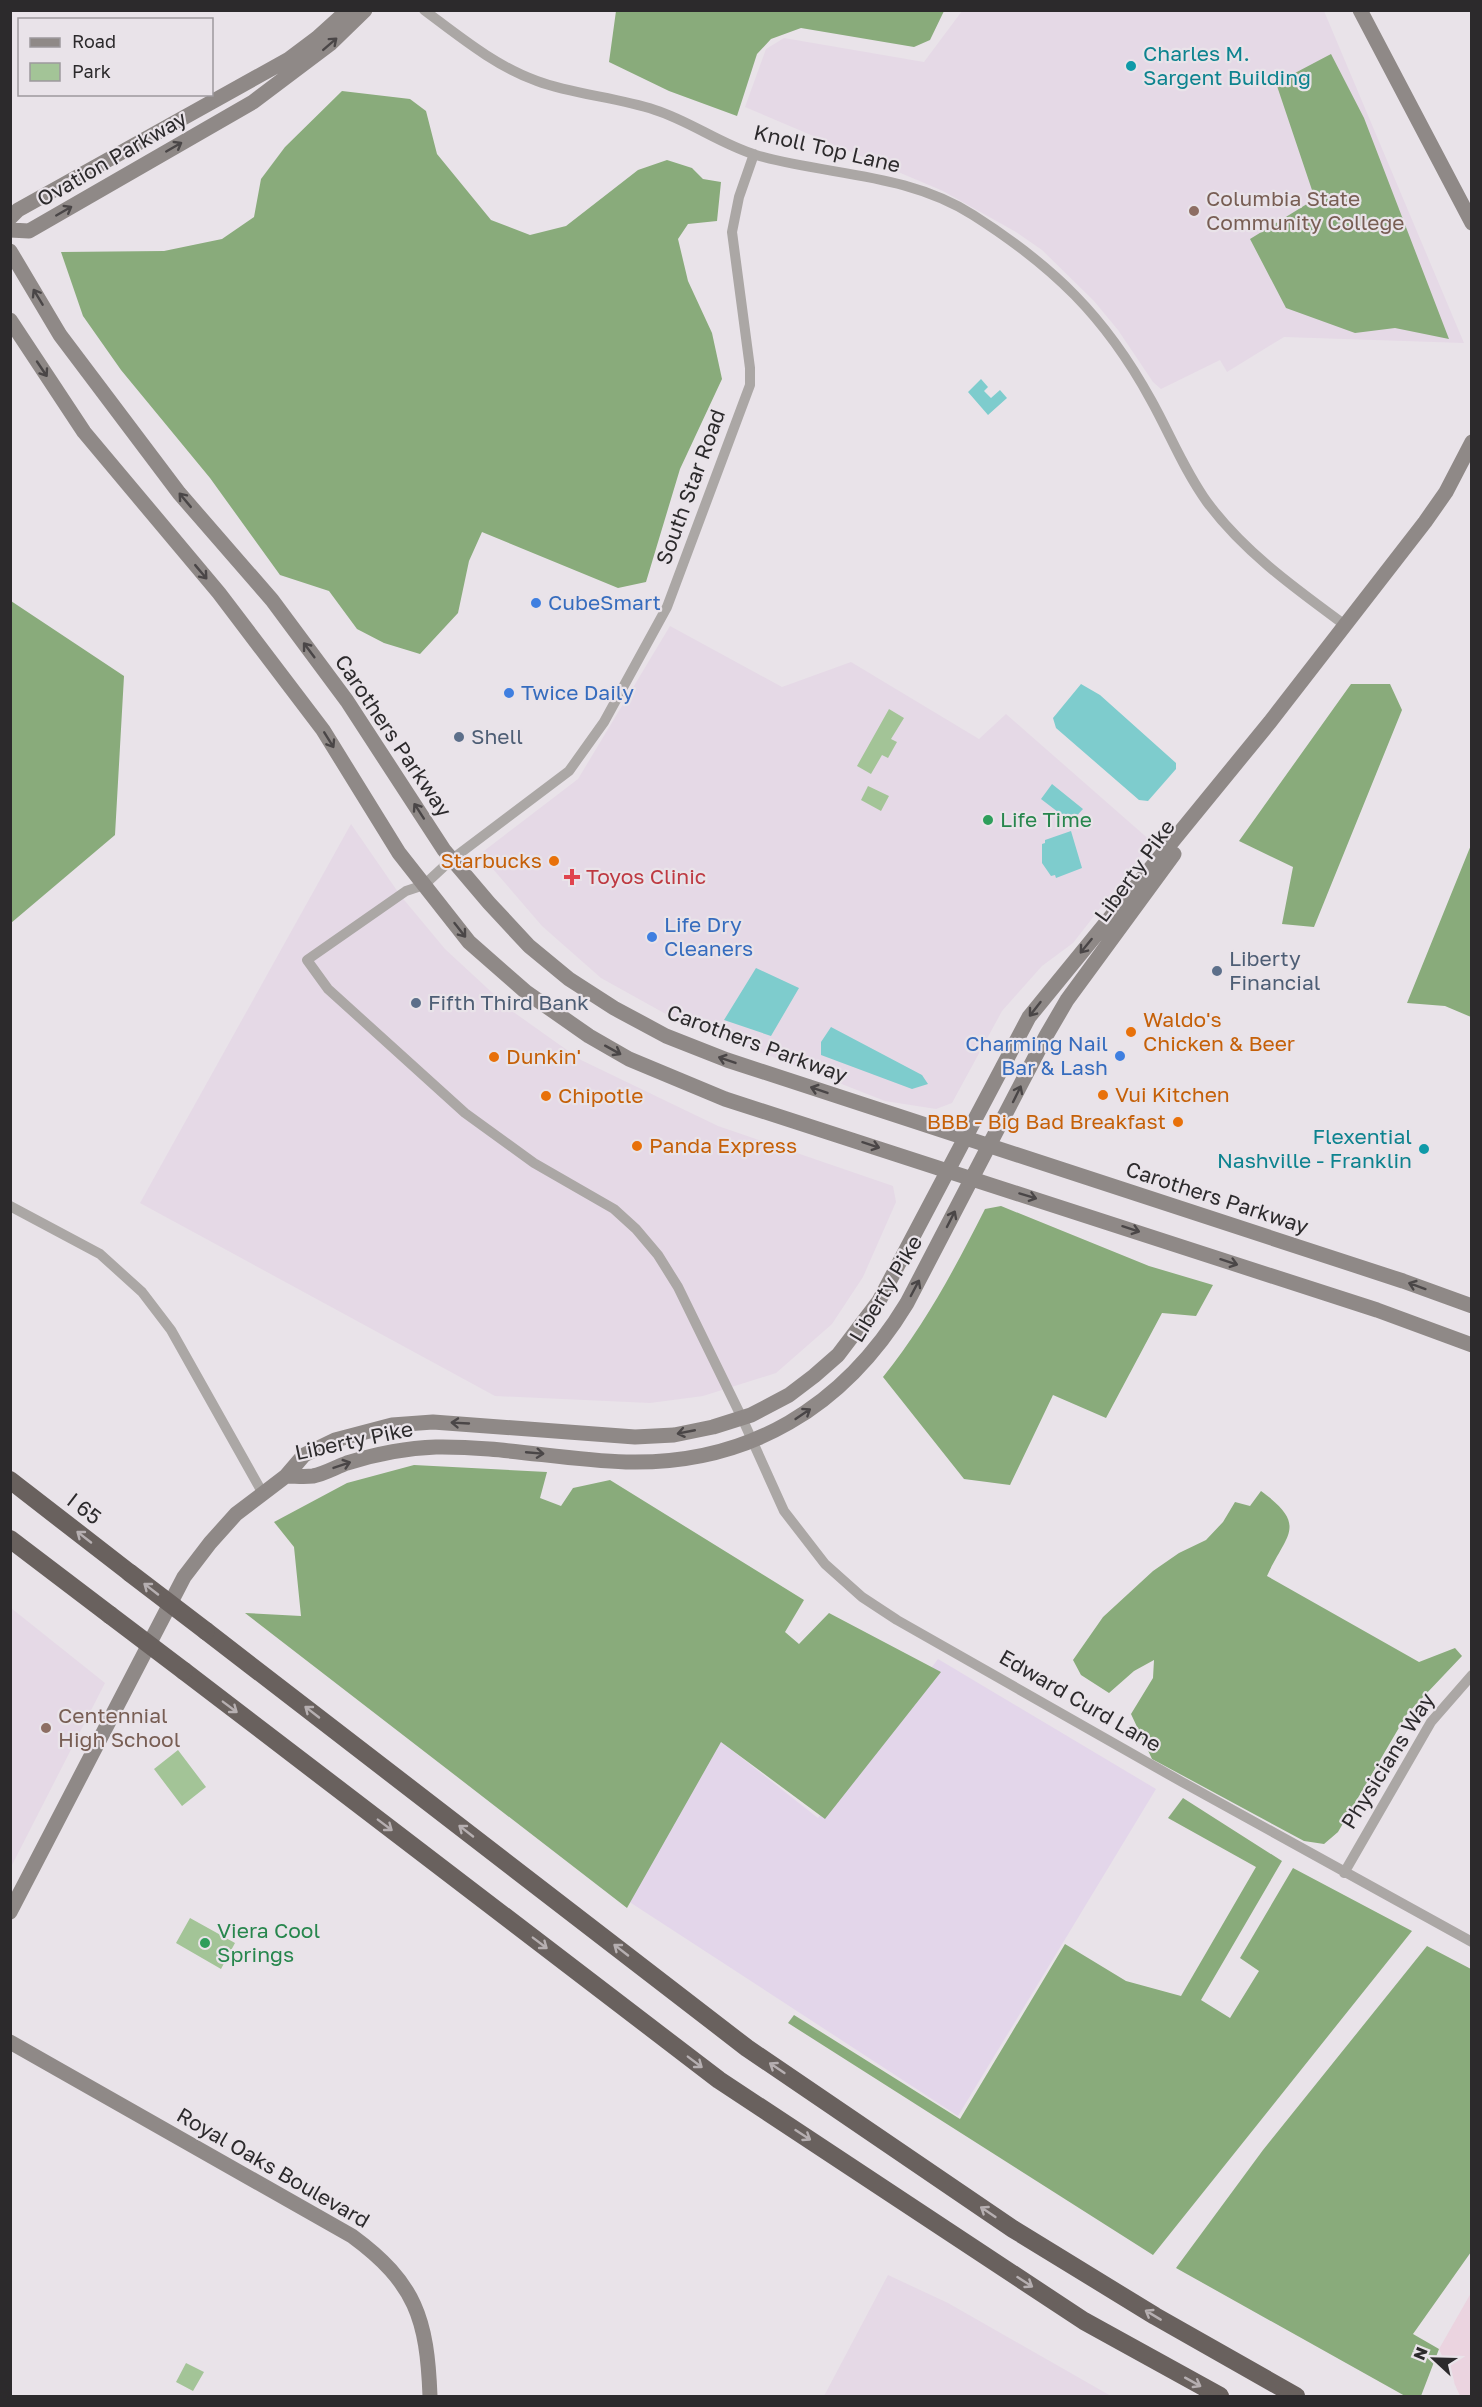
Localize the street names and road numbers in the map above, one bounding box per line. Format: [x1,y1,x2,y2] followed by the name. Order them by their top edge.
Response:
[32,105,191,212] street label: Ovation Parkway
[751,119,903,178] street label: Knoll Top Lane
[650,405,730,568] street label: South Star Road
[330,649,458,822] street label: Carothers Parkway
[1088,814,1180,927] street label: Liberty Pike
[664,998,851,1088] street label: Carothers Parkway
[1123,1155,1312,1239] street label: Carothers Parkway
[843,1230,927,1347] street label: Liberty Pike
[292,1415,415,1465] street label: Liberty Pike
[62,1487,107,1530] street label: I 65
[995,1643,1166,1757] street label: Edward Curd Lane
[1335,1687,1440,1833] street label: Physicians Way
[172,2101,375,2233] street label: Royal Oaks Boulevard

